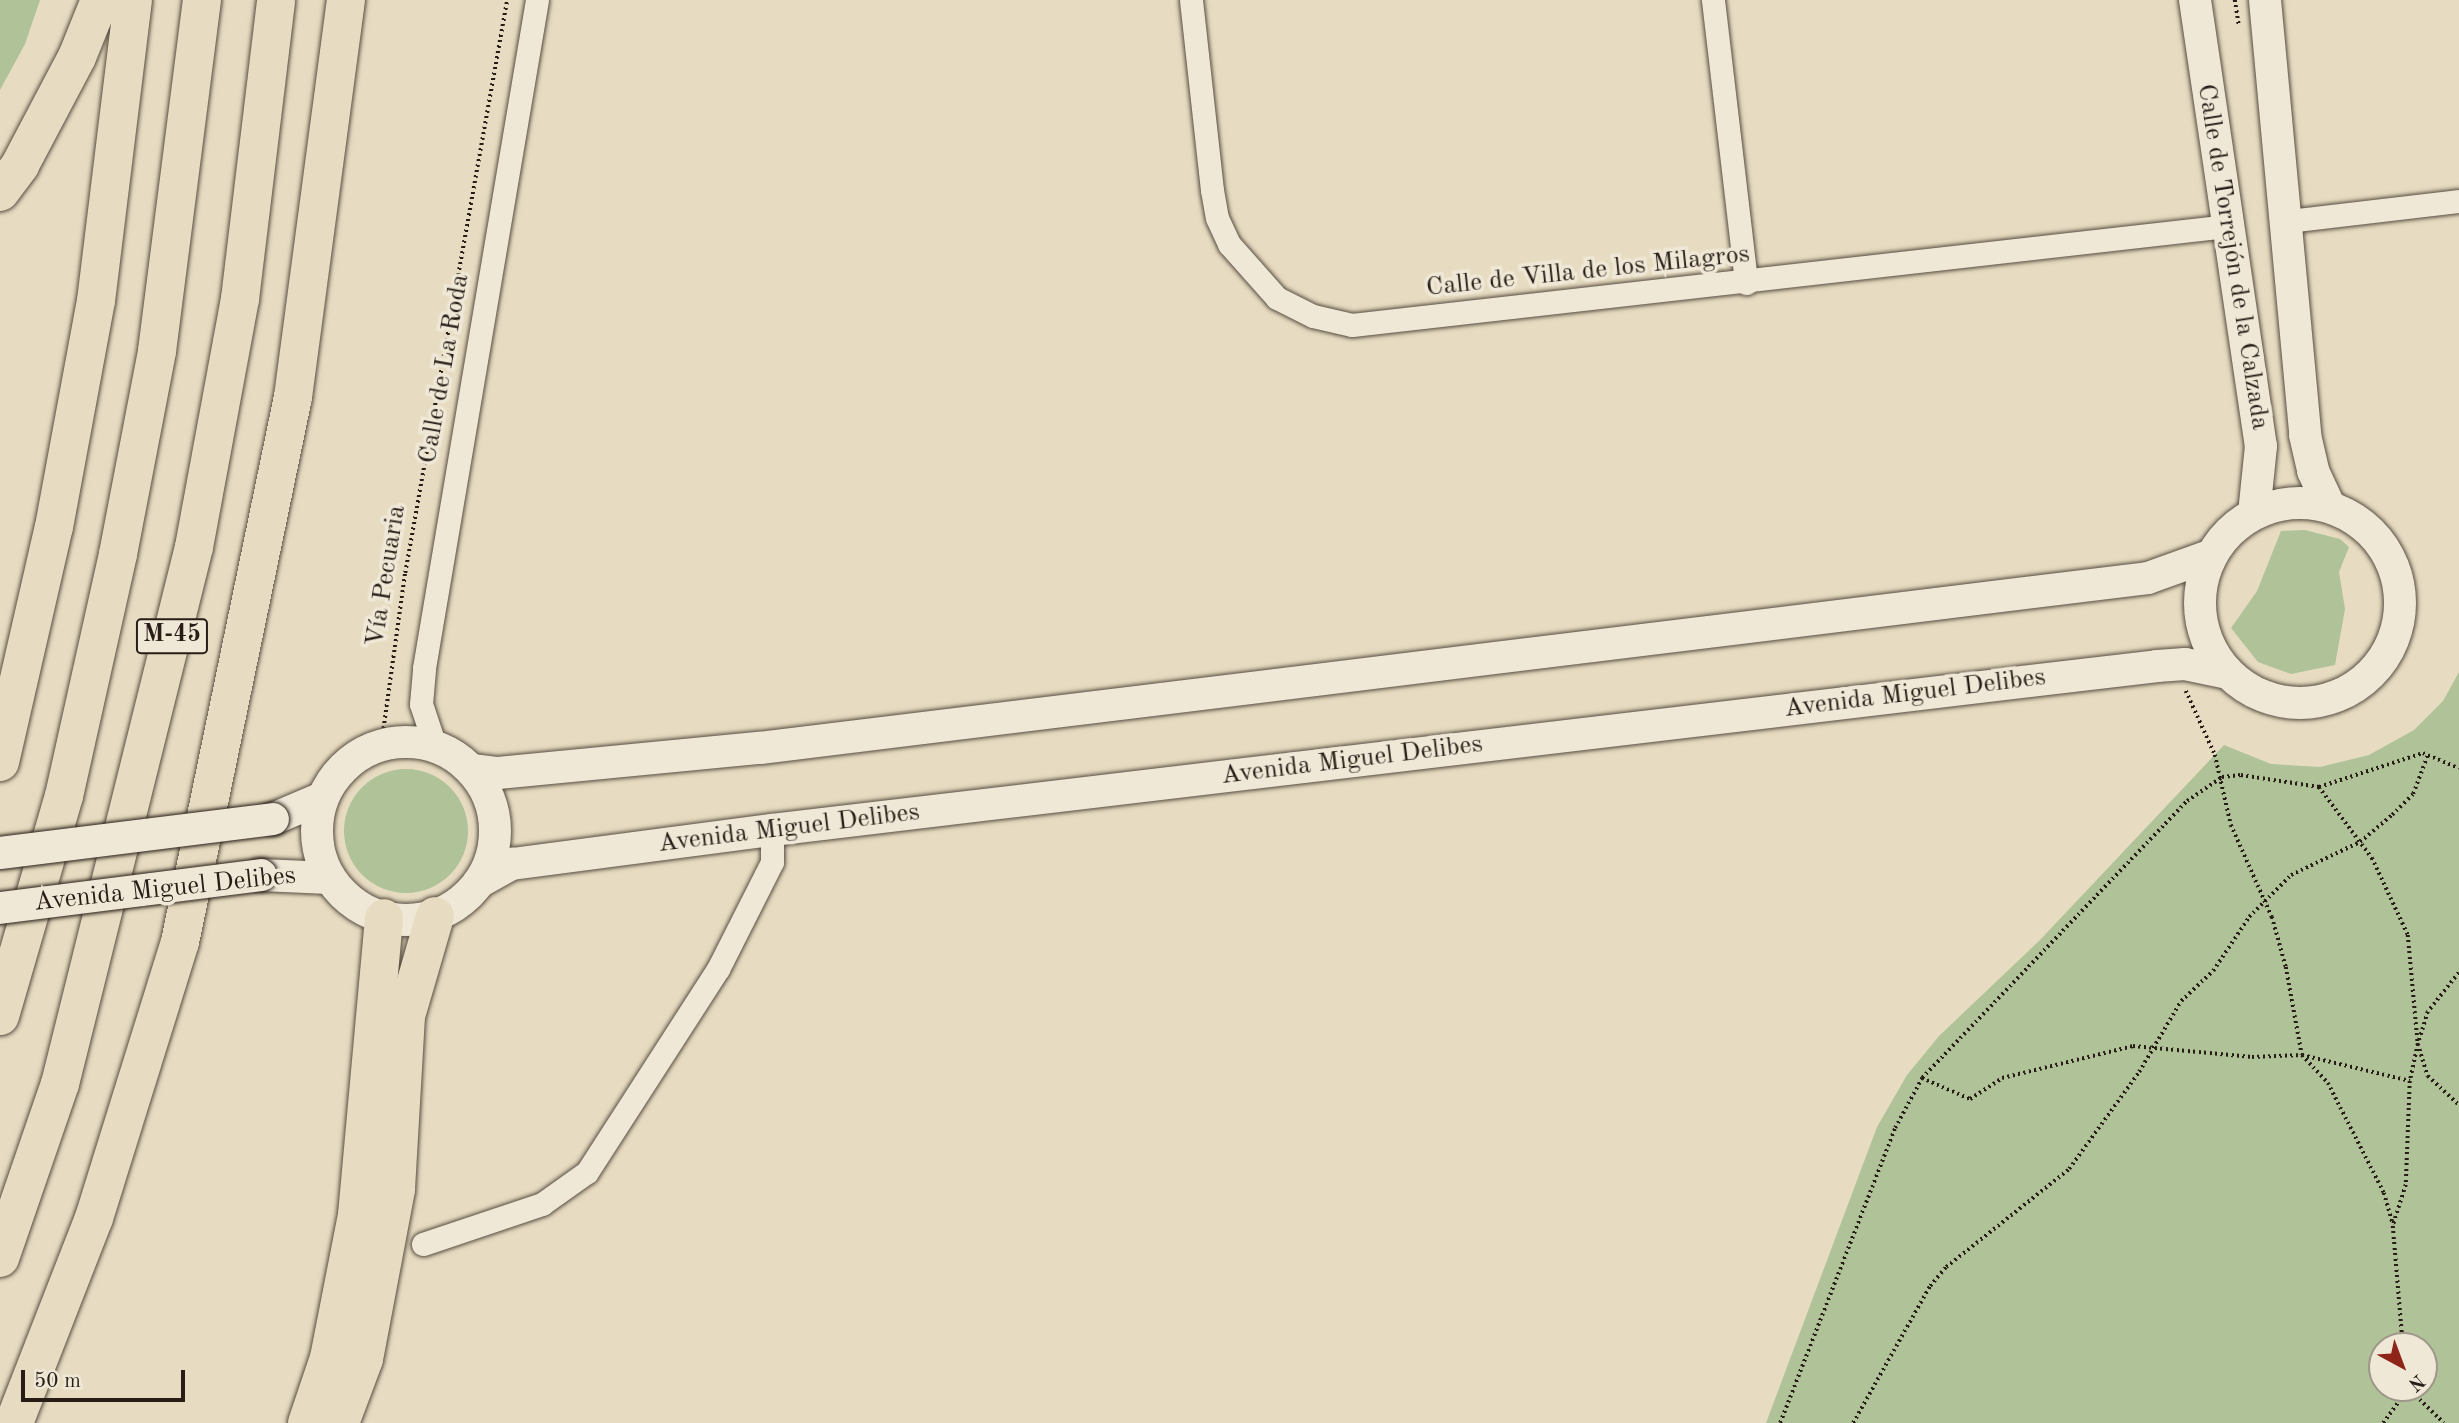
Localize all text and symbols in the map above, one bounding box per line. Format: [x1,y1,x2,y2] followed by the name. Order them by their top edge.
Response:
[2189,82,2275,432] street label: Calle de Torrejón de la Calzada
[1425,239,1751,305] street label: Calle de Villa de los Milagros
[413,272,477,466] street label: Calle de La Roda
[360,503,414,649] street label: Vía Pecuaria
[135,616,209,656] road number: M-45
[1782,662,2048,726] street label: Avenida Miguel Delibes
[1219,729,1485,793] street label: Avenida Miguel Delibes
[656,797,922,861] street label: Avenida Miguel Delibes
[32,861,298,919] street label: Avenida Miguel Delibes
[2368,1332,2438,1402] north arrow
[24,1356,189,1400] scale bar
[2404,1370,2428,1394] text: N
[34,1371,81,1392] text: 50 m

